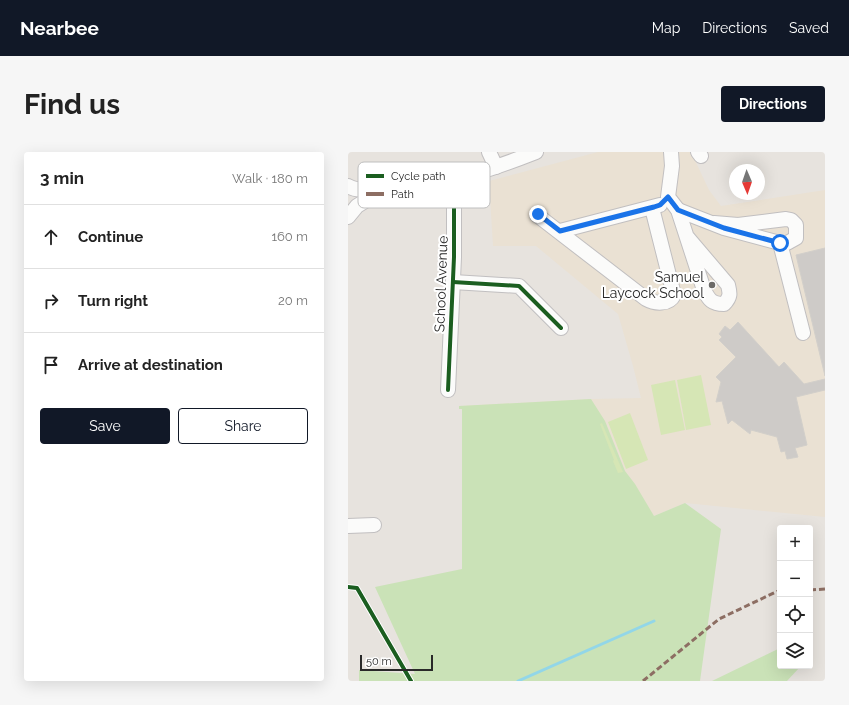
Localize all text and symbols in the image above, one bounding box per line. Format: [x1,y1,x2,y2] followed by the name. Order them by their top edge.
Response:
[20,17,99,39] text: Nearbee
[652,20,680,36] text: Map
[702,20,767,36] text: Directions
[789,20,829,36] text: Saved
[721,86,825,122] button: Directions
[24,88,120,121] text: Find us
[358,162,490,208] legend
[729,164,765,200] north arrow
[40,168,84,188] text: 3 min
[391,170,445,183] text: Cycle path
[232,171,308,186] text: Walk · 180 m
[391,188,414,201] text: Path
[529,205,547,223] route end
[40,226,62,248] icon: ahead
[78,228,143,246] text: Continue
[271,229,308,244] text: 160 m
[771,234,789,252] route start
[431,235,451,333] street label: School Avenue
[602,269,704,301] place label: Samuel Laycock School
[707,280,717,290] marker: Samuel Laycock School
[40,290,62,312] icon: right
[78,292,148,310] text: Turn right
[278,293,308,308] text: 20 m
[40,354,62,376] icon: arrive
[78,356,223,374] text: Arrive at destination
[40,408,170,444] button: Save
[178,408,308,444] button: Share
[777,525,813,669] map controls
[777,525,813,561] button: +
[777,561,813,597] button: −
[777,597,813,633] button: locate
[777,633,813,669] button: layers
[360,653,433,672] scale bar
[366,655,392,668] text: 50 m

